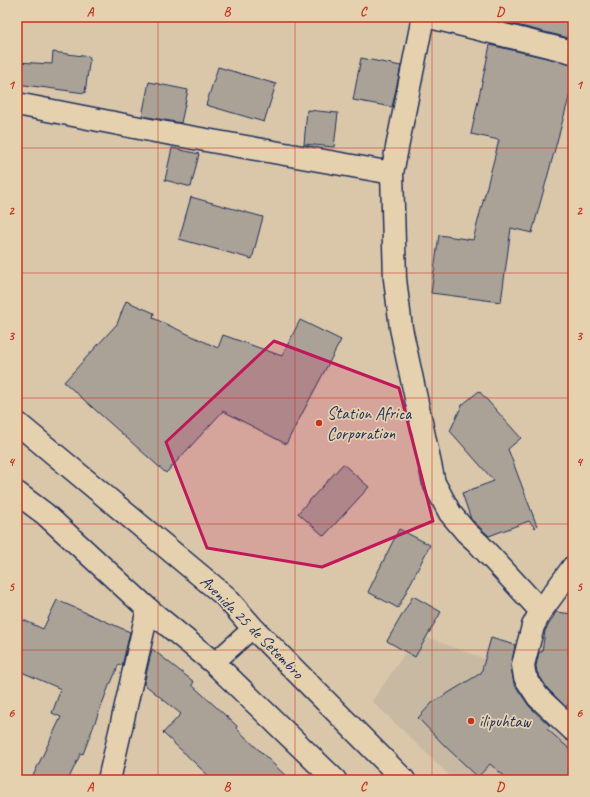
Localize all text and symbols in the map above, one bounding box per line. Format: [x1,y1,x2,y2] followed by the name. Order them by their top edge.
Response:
[87,4,95,20] text: A
[224,4,232,20] text: B
[360,4,368,20] text: C
[496,4,505,20] text: D
[8,77,16,93] text: 1
[576,77,584,93] text: 1
[8,203,15,219] text: 2
[576,203,583,219] text: 2
[8,328,15,344] text: 3
[576,328,583,344] text: 3
[327,403,412,444] place label: Station Africa Corporation
[314,418,324,428] marker: Station Africa Corporation
[8,454,16,470] text: 4
[576,454,584,470] text: 4
[196,571,309,684] street label: Avenida 25 de Setembro
[8,579,15,595] text: 5
[576,579,583,595] text: 5
[8,705,15,721] text: 6
[576,705,583,721] text: 6
[479,711,532,732] place label: ilipuhtaw
[466,716,476,726] marker: ilipuhtaw
[87,779,95,795] text: A
[224,779,232,795] text: B
[360,779,368,795] text: C
[496,779,505,795] text: D

